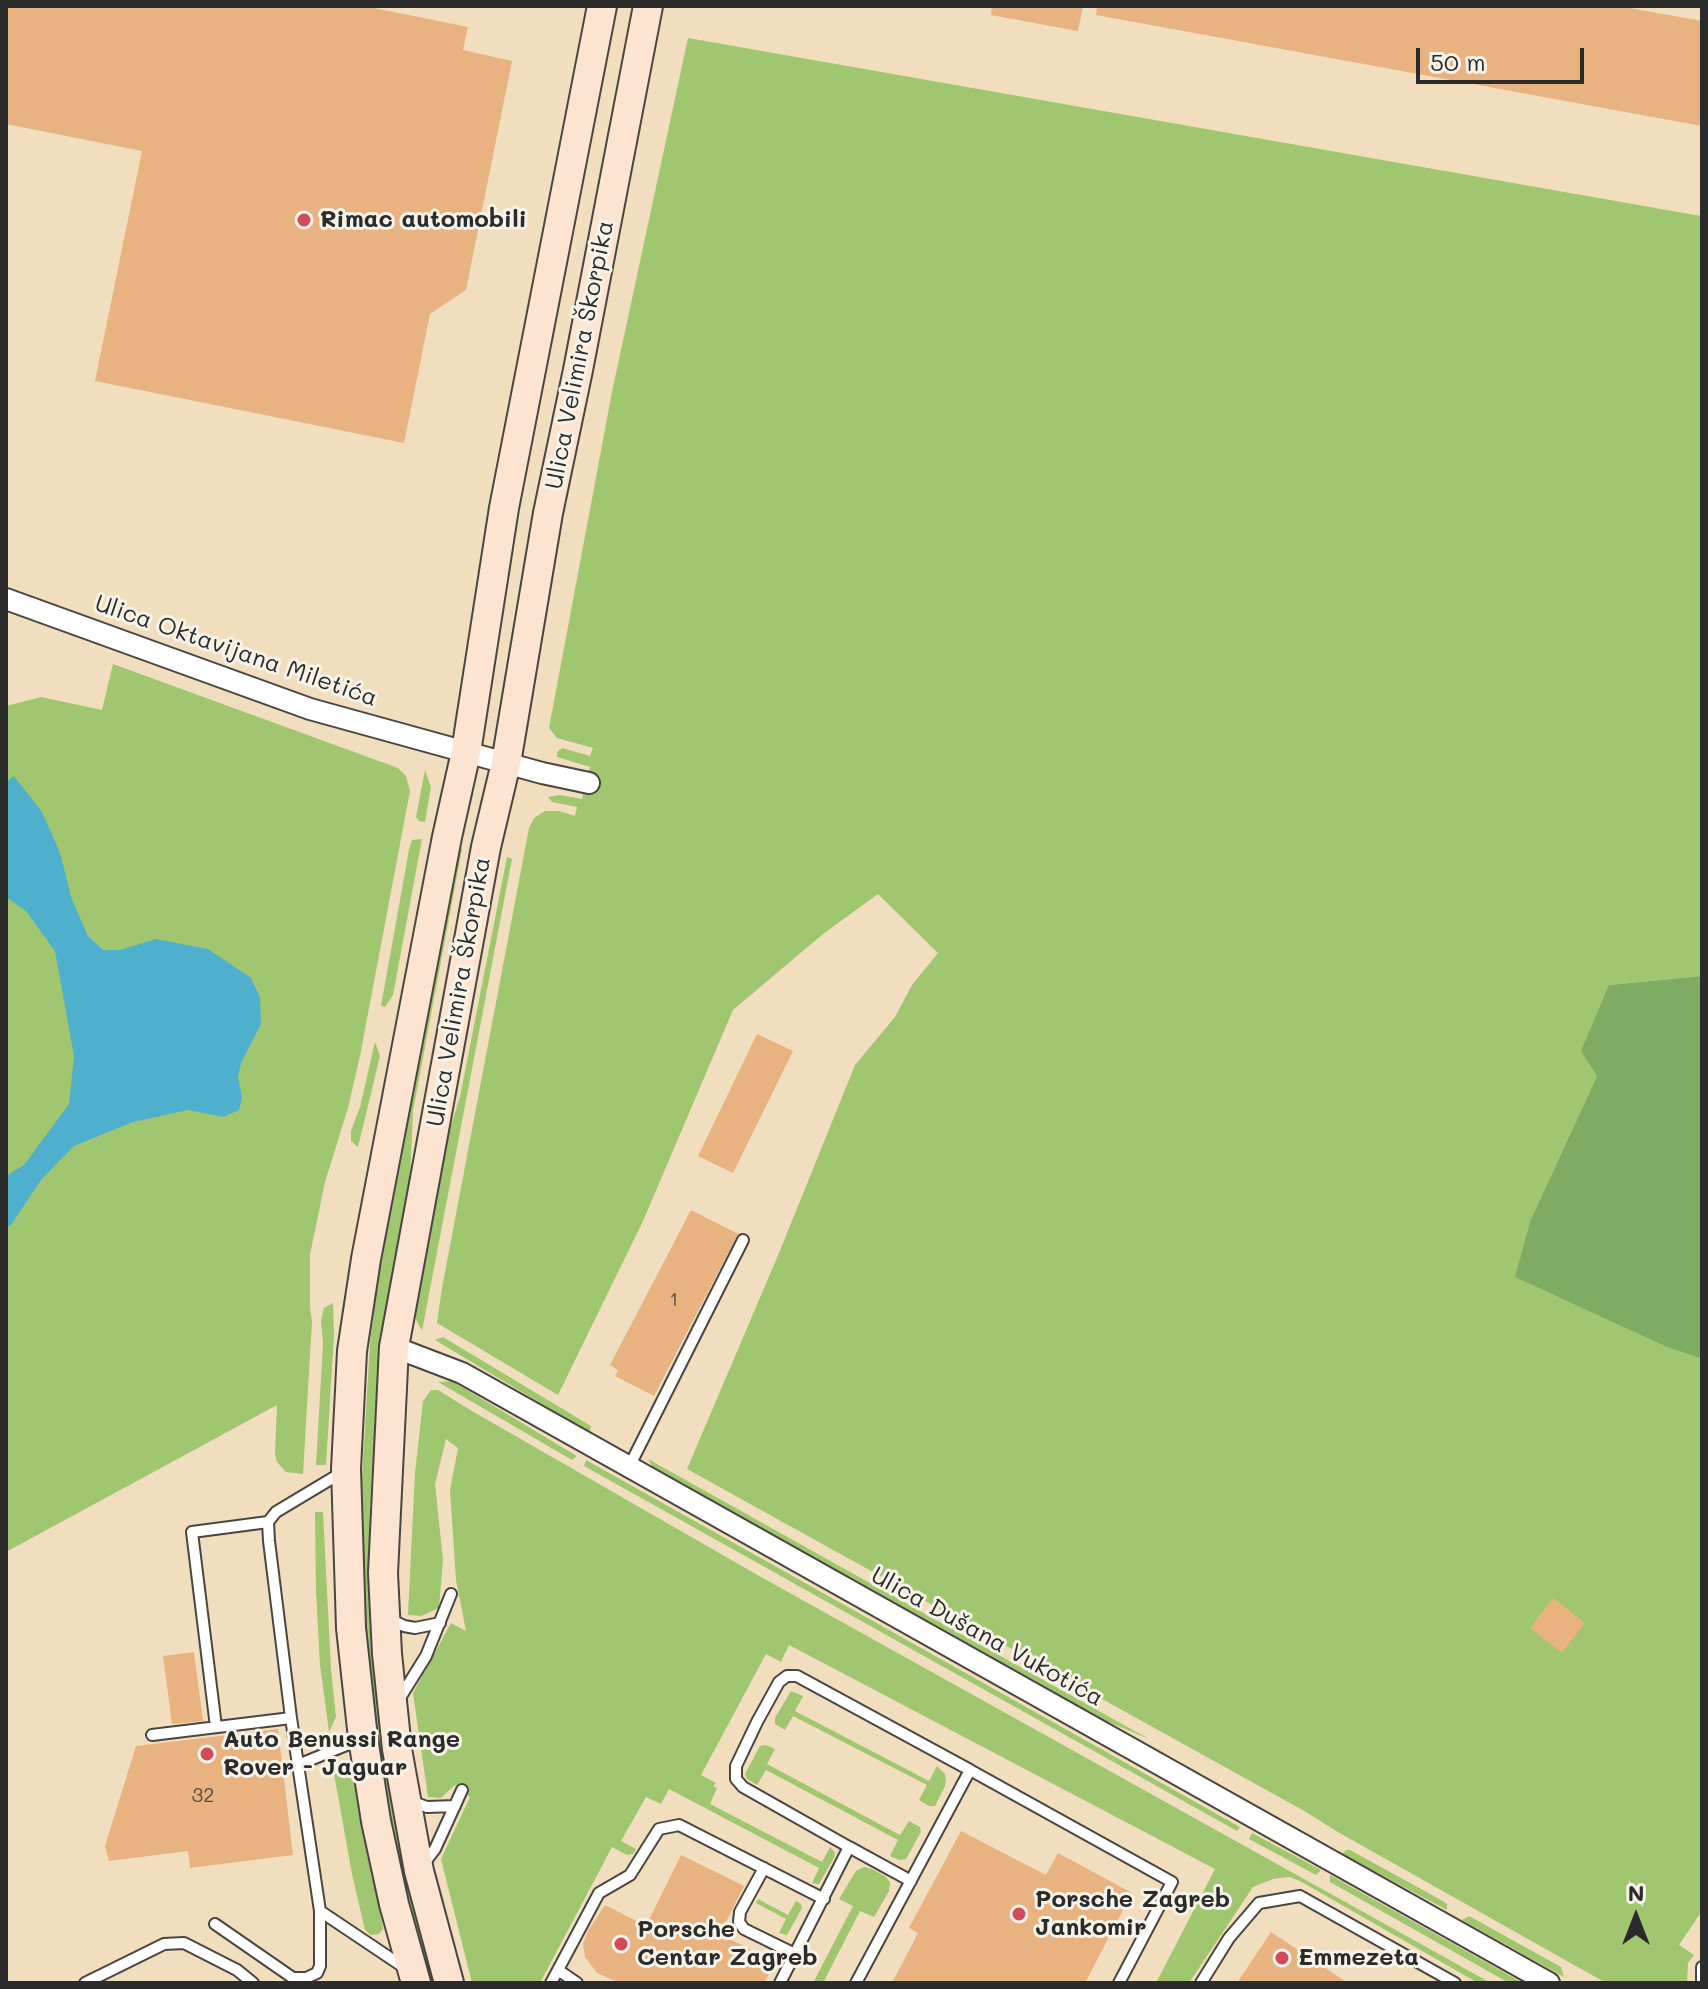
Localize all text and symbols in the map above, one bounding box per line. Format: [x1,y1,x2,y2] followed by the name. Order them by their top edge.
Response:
[1420,32,1588,82] scale bar
[1430,46,1486,77] text: 50 m
[320,206,527,234] place label: Rimac automobili
[295,211,313,229] marker: Rimac automobili
[540,218,620,492] street label: Ulica Velimira Škorpika
[91,589,381,713] street label: Ulica Oktavijana Miletića
[421,855,497,1129] street label: Ulica Velimira Škorpika
[670,1288,678,1312] house number: 1
[866,1561,1108,1713] street label: Ulica Dušana Vukotića
[223,1726,460,1782] place label: Auto Benussi Range Rover - Jaguar
[198,1745,216,1763] marker: Auto Benussi Range Rover - Jaguar
[192,1784,214,1808] house number: 32
[1596,1877,1676,1957] north arrow
[1628,1878,1644,1907] text: N
[1035,1886,1230,1942] place label: Porsche Zagreb Jankomir
[1010,1905,1028,1923] marker: Porsche Zagreb Jankomir
[637,1916,818,1972] place label: Porsche Centar Zagreb
[612,1935,630,1953] marker: Porsche Centar Zagreb
[1298,1944,1419,1972] place label: Emmezeta
[1273,1949,1291,1967] marker: Emmezeta

